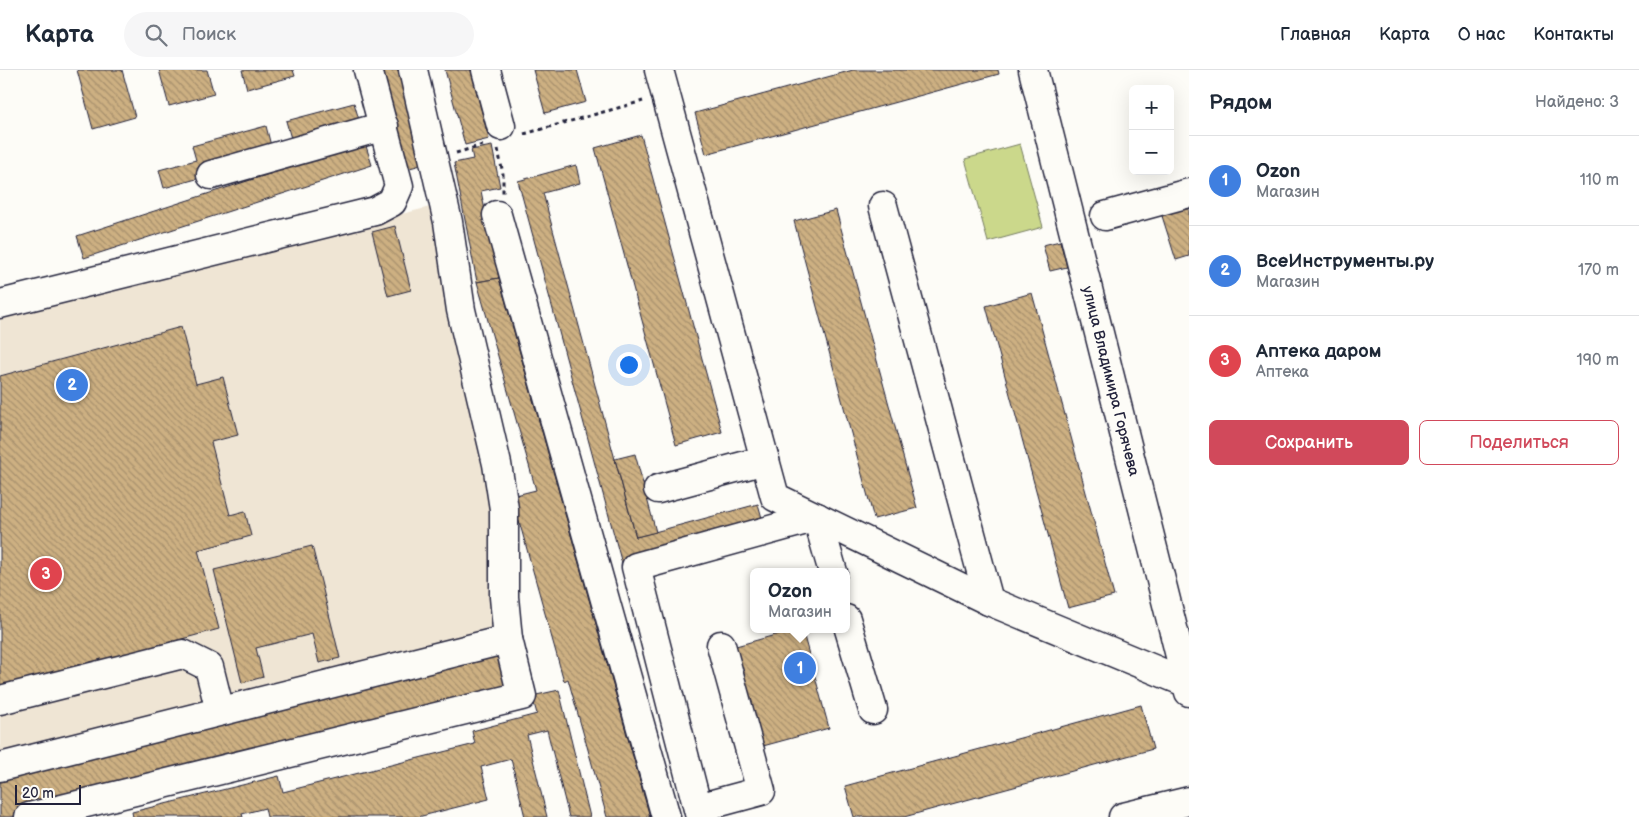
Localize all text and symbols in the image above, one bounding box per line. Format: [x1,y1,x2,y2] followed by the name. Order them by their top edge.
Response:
[124,12,474,57] search box
[25,20,94,49] text: Карта
[142,21,170,49] icon: search
[182,23,236,46] text: Поиск
[1280,24,1351,45] text: Главная
[1379,24,1430,45] text: Карта
[1458,24,1505,45] text: О нас
[1533,24,1614,45] text: Контакты
[1129,85,1174,175] map controls
[1129,85,1174,130] button: +
[1209,90,1272,115] text: Рядом
[1535,93,1619,112] text: Найдено: 3
[1129,130,1174,175] button: −
[1256,160,1300,183] text: Ozon
[1222,171,1228,190] text: 1
[1580,171,1619,190] text: 110 m
[1256,183,1320,202] text: Магазин
[1256,250,1434,273] text: ВсеИнструменты.ру
[1220,261,1230,280] text: 2
[1578,261,1619,280] text: 170 m
[1256,273,1320,292] text: Магазин
[1078,284,1143,478] street label: улица Владимира Горячева
[1256,340,1381,363] text: Аптека даром
[1220,351,1230,370] text: 3
[1577,351,1619,370] text: 190 m
[616,352,642,378] your location
[1256,363,1309,382] text: Аптека
[56,366,88,404] pin: 2
[1209,420,1409,465] button: Сохранить
[1419,420,1619,465] button: Поделиться
[30,555,62,593] pin: 3
[750,568,850,633] popup
[768,580,812,603] text: Ozon
[768,603,832,622] text: Магазин
[784,649,816,687] pin: 1
[15,782,81,805] scale bar
[22,785,54,802] text: 20 m

